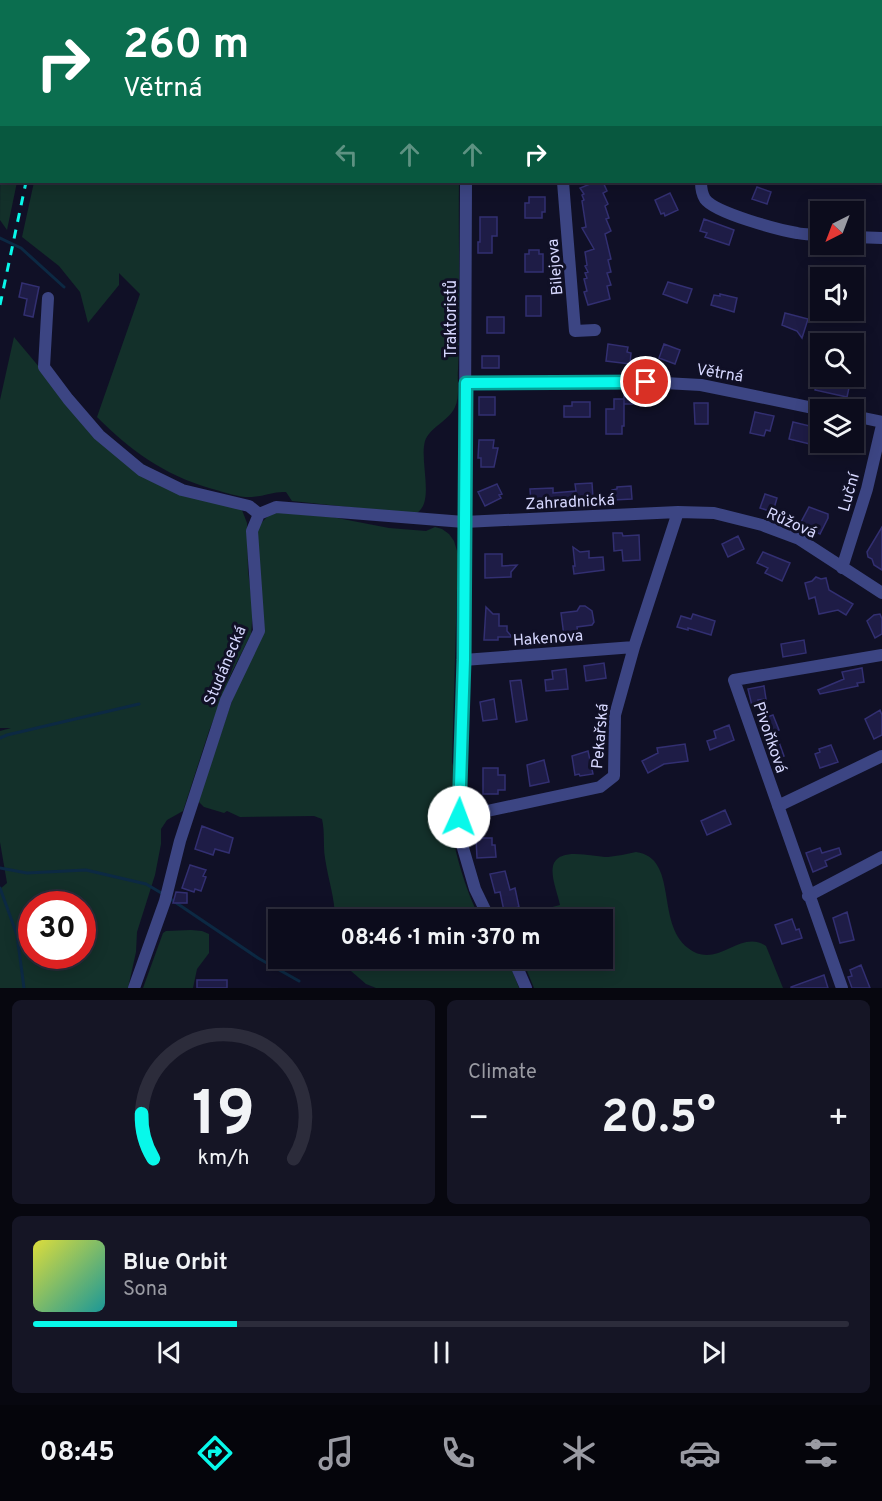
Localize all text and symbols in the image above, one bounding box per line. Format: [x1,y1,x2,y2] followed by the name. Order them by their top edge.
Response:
[123,20,249,73] text: 260 m
[24,24,102,102] icon: right
[123,72,203,106] text: Větrná
[330,138,363,171] icon: left
[393,138,426,171] icon: ahead
[456,138,489,171] icon: ahead
[519,138,552,171] icon: right
[810,201,864,255] north arrow
[810,201,864,453] map controls
[544,238,568,296] street label: Bilejova
[810,267,864,321] button: sound
[442,280,462,358] street label: Traktoristů
[810,333,864,387] button: search
[620,356,671,407] pin
[695,360,745,388] street label: Větrná
[629,365,662,398] icon: arrive
[810,399,864,453] button: layers
[835,469,865,514] street label: Luční
[525,491,615,515] street label: Zahradnická
[763,504,819,544] street label: Růžová
[200,623,252,709] street label: Studánecká
[512,627,584,651] street label: Hakenova
[748,699,791,776] street label: Pivoňková
[588,703,614,770] street label: Pekařská
[427,785,491,849] position arrow
[18,891,96,969] speed limit sign: 30
[340,925,541,952] text: 08:46 · 1 min · 370 m
[468,1060,537,1086] text: Climate
[192,1078,255,1157] text: 19
[601,1091,716,1148] text: 20.5°
[468,1099,489,1141] text: −
[828,1099,849,1141] text: +
[197,1145,250,1172] text: km/h
[123,1250,228,1277] text: Blue Orbit
[123,1277,168,1303] text: Sona
[153,1336,186,1369] icon: previous
[425,1336,458,1369] icon: pause
[697,1336,730,1369] icon: next
[194,1432,236,1474] icon: directions
[315,1432,357,1474] icon: music
[437,1432,479,1474] icon: phone
[558,1432,600,1474] icon: climate
[679,1432,721,1474] icon: car
[800,1432,842,1474] icon: filters
[40,1436,115,1470] text: 08:45

